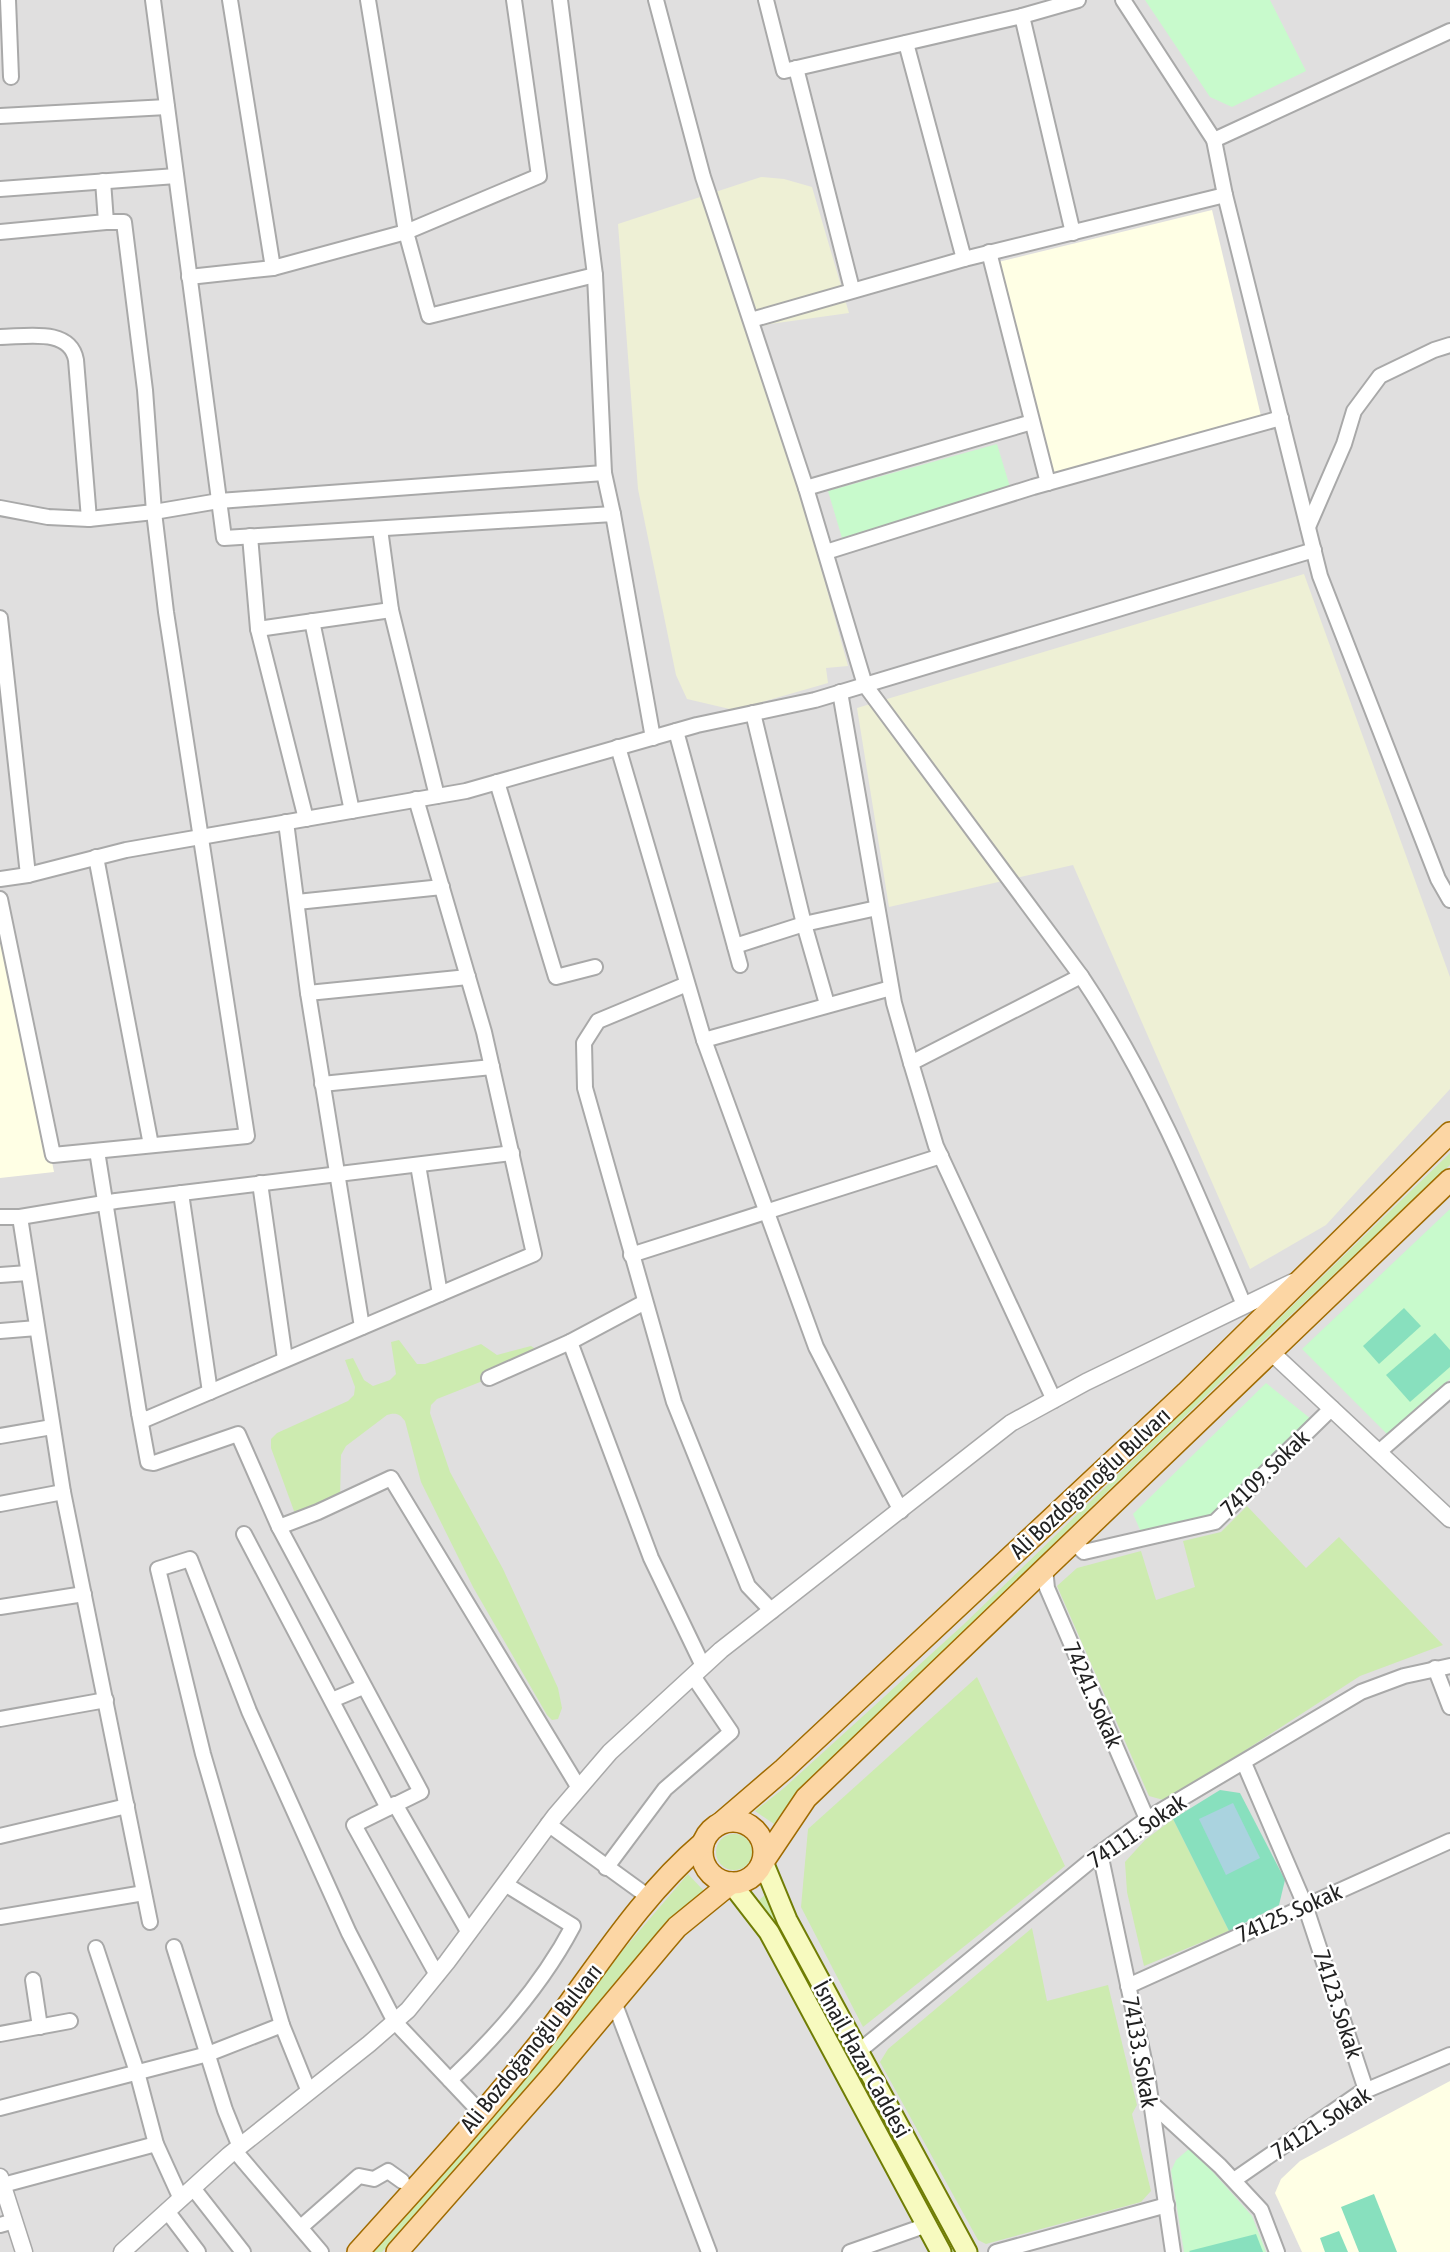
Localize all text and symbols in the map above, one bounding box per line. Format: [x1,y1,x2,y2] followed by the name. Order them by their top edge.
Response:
[1005,1402,1175,1564] street label: Ali Bozdoğanoğlu Bulvarı
[1215,1425,1315,1521] street label: 74109. Sokak
[1058,1638,1128,1752] street label: 74241. Sokak
[1083,1789,1191,1873] street label: 74111. Sokak
[1232,1878,1346,1948] street label: 74125. Sokak
[1308,1946,1368,2062] street label: 74123. Sokak
[455,1958,607,2138] street label: Ali Bozdoğanoğlu Bulvarı
[808,1976,916,2142] street label: İsmail Hazar Caddesi
[1117,1994,1163,2110] street label: 74133. Sokak
[1267,2081,1375,2165] street label: 74121. Sokak

